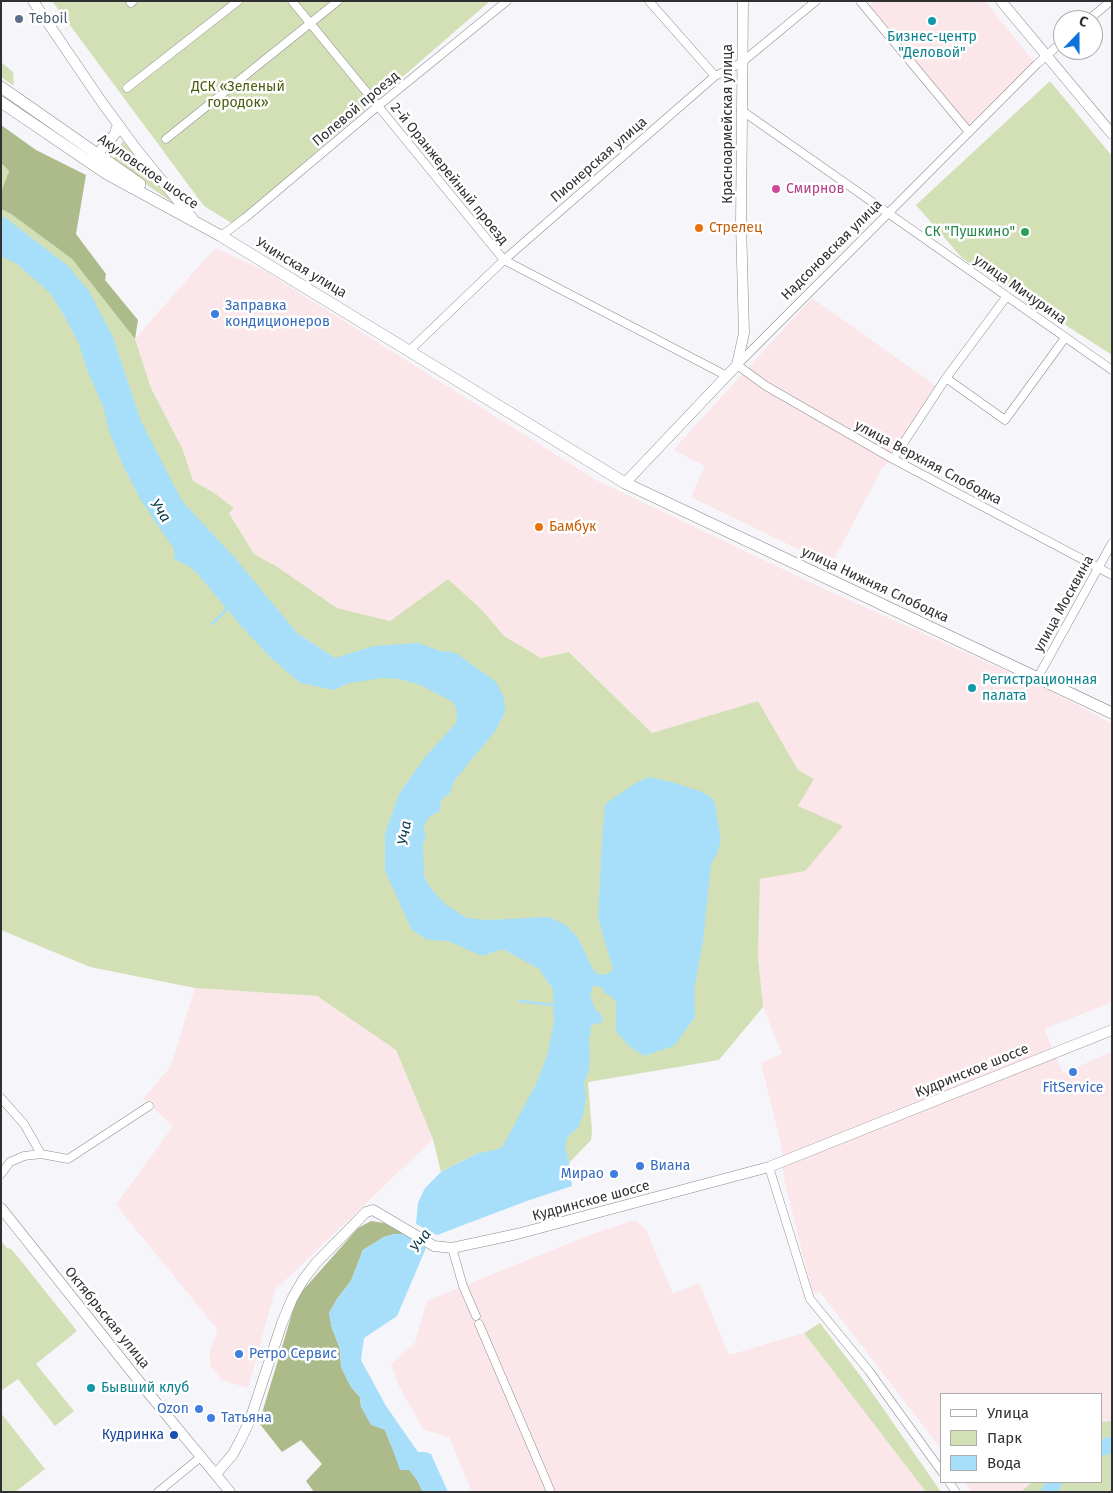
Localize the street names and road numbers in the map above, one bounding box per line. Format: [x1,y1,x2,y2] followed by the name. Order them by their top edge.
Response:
[720,44,736,204] street label: Красноармейская улица
[309,68,403,150] street label: Полевой проезд
[387,100,511,248] street label: 2-й Оранжерейный проезд
[547,114,651,206] street label: Пионерская улица
[94,131,202,213] street label: Акуловское шоссе
[778,196,886,304] street label: Надсоновская улица
[252,234,350,302] street label: Учинская улица
[970,252,1070,328] street label: улица Мичурина
[852,417,1004,509] street label: улица Верхняя Слободка
[799,543,951,627] street label: улица Нижняя Слободка
[1030,553,1098,655] street label: улица Москвина
[913,1041,1031,1101] street label: Кудринское шоссе
[530,1177,652,1225] street label: Кудринское шоссе
[61,1264,153,1372] street label: Октябрьская улица

